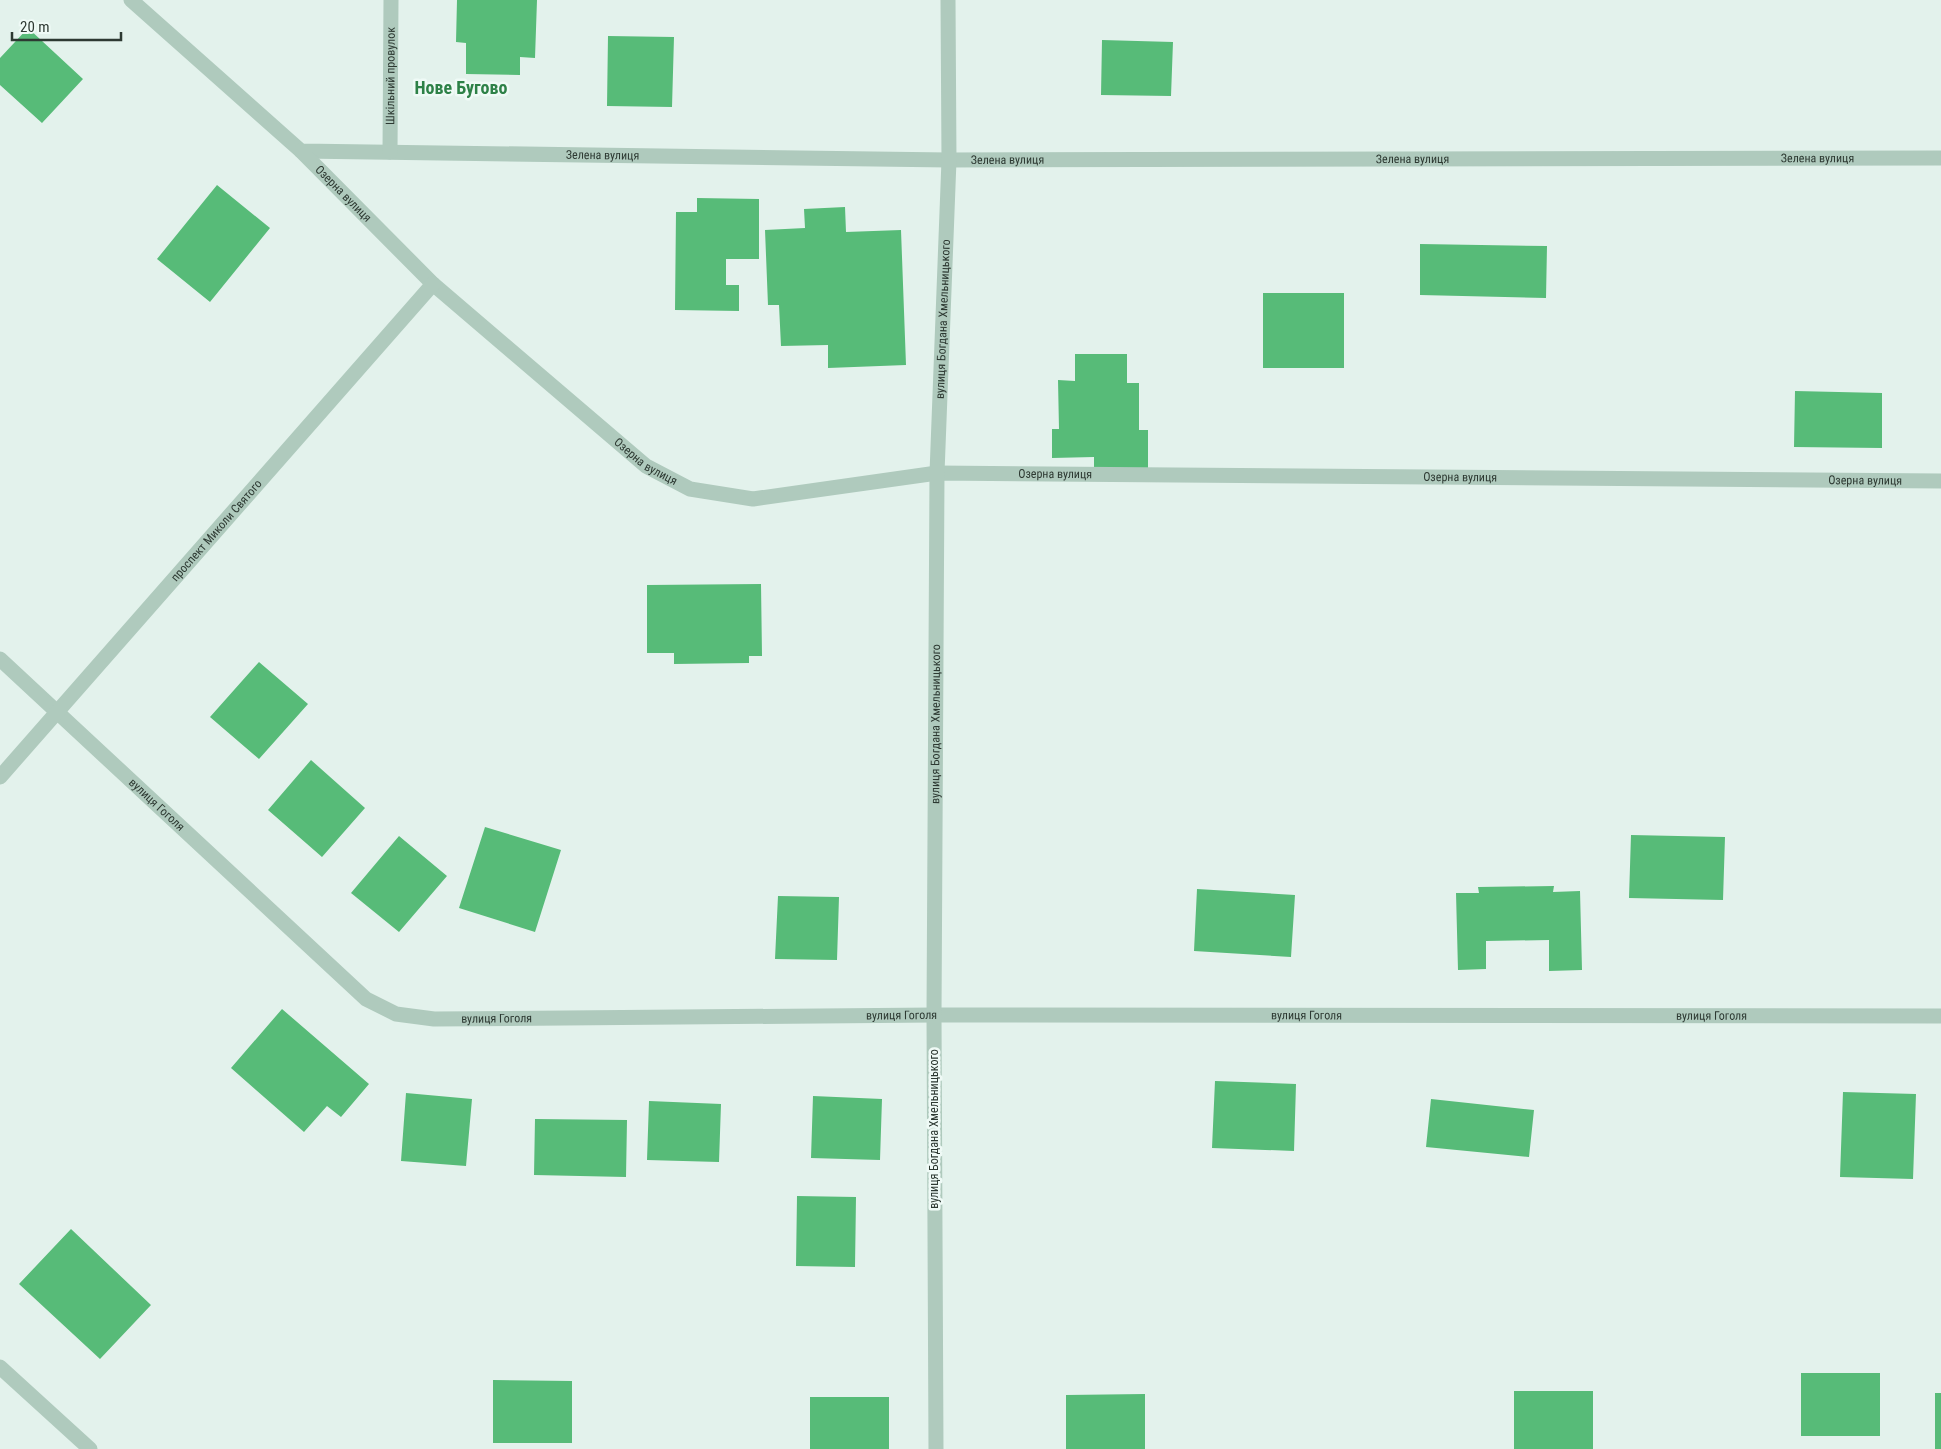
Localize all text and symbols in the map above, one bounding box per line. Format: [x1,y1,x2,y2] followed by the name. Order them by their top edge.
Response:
[12,10,121,42] scale bar
[20,18,50,36] text: 20 m
[383,27,398,125] street label: Шкільний провулок
[415,77,508,98] district label: Нове Бугово
[566,148,639,163] street label: Зелена вулиця
[1781,151,1854,165] street label: Зелена вулиця
[1376,152,1449,166] street label: Зелена вулиця
[971,153,1044,167] street label: Зелена вулиця
[312,162,374,225] street label: Озерна вулиця
[933,239,953,399] street label: вулиця Богдана Хмельницького
[611,435,680,488] street label: Озерна вулиця
[1018,467,1092,481] street label: Озерна вулиця
[1423,470,1497,484] street label: Озерна вулиця
[1828,473,1902,488] street label: Озерна вулиця
[168,477,265,584] street label: проспект Миколи Святого
[928,644,943,804] street label: вулиця Богдана Хмельницького
[126,775,188,834] street label: вулиця Гоголя
[866,1008,937,1023] street label: вулиця Гоголя
[1271,1008,1342,1022] street label: вулиця Гоголя
[1676,1009,1747,1023] street label: вулиця Гоголя
[461,1011,532,1026] street label: вулиця Гоголя
[927,1049,941,1209] street label: вулиця Богдана Хмельницького

